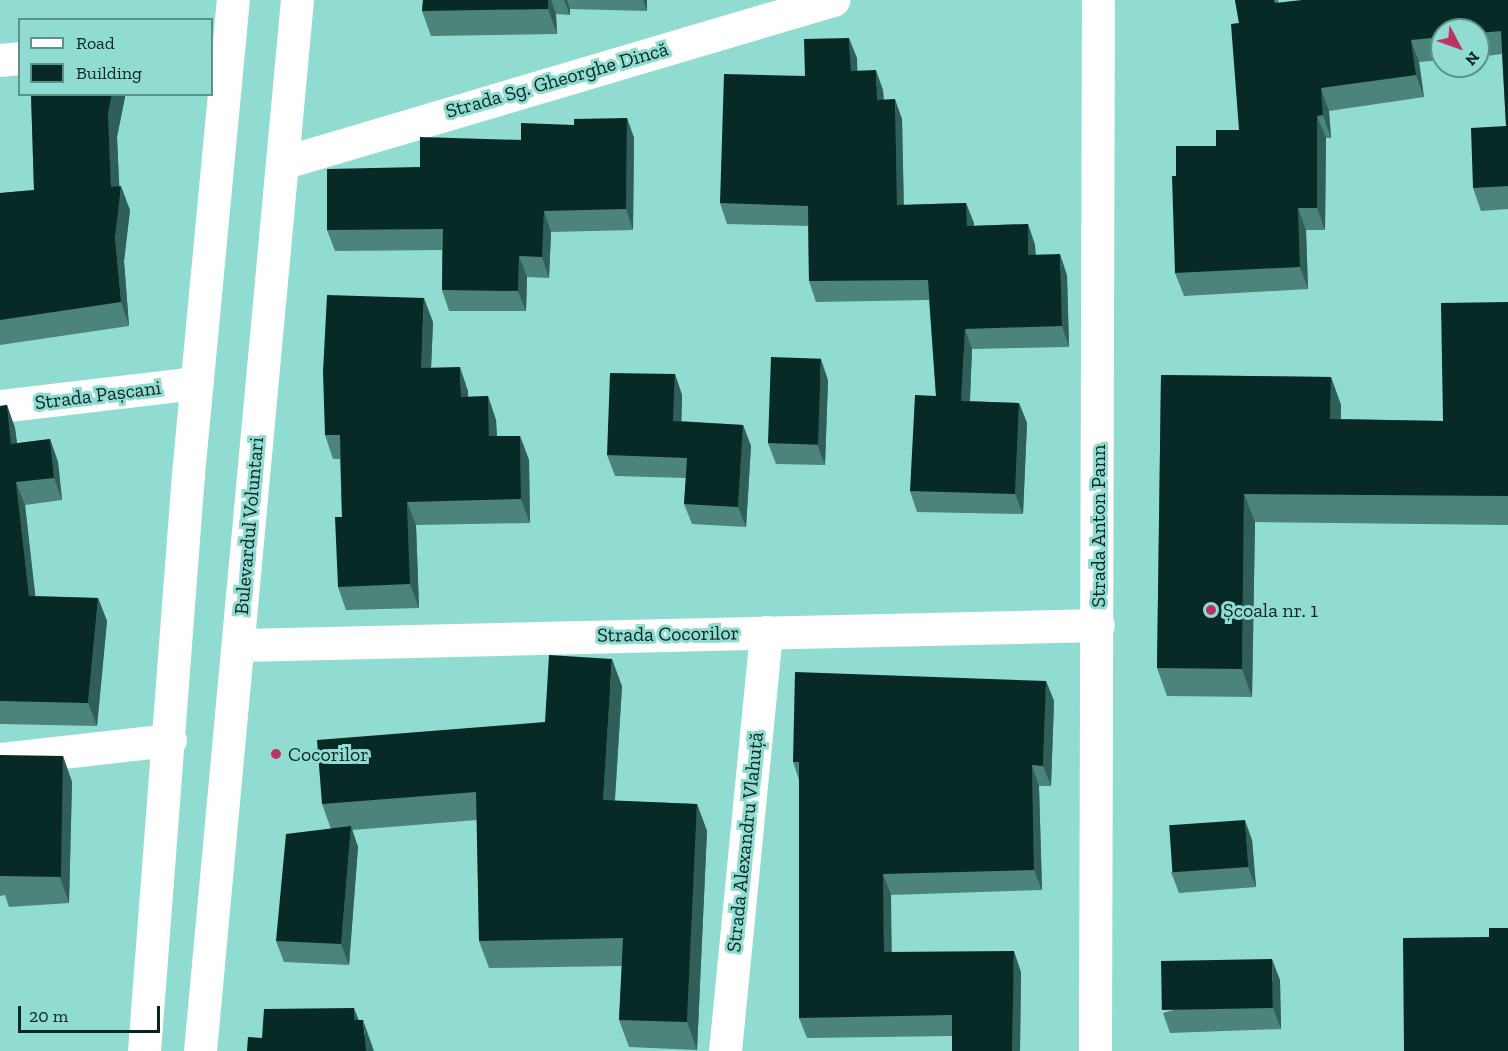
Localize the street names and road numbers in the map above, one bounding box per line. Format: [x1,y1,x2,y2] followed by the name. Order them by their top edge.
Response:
[443,37,671,123] street label: Strada Sg. Gheorghe Dincă
[33,375,163,415] street label: Strada Pașcani
[229,436,269,616] street label: Bulevardul Voluntari
[1086,444,1110,608] street label: Strada Anton Pann
[597,621,739,647] street label: Strada Cocorilor
[721,730,769,954] street label: Strada Alexandru Vlahuță

